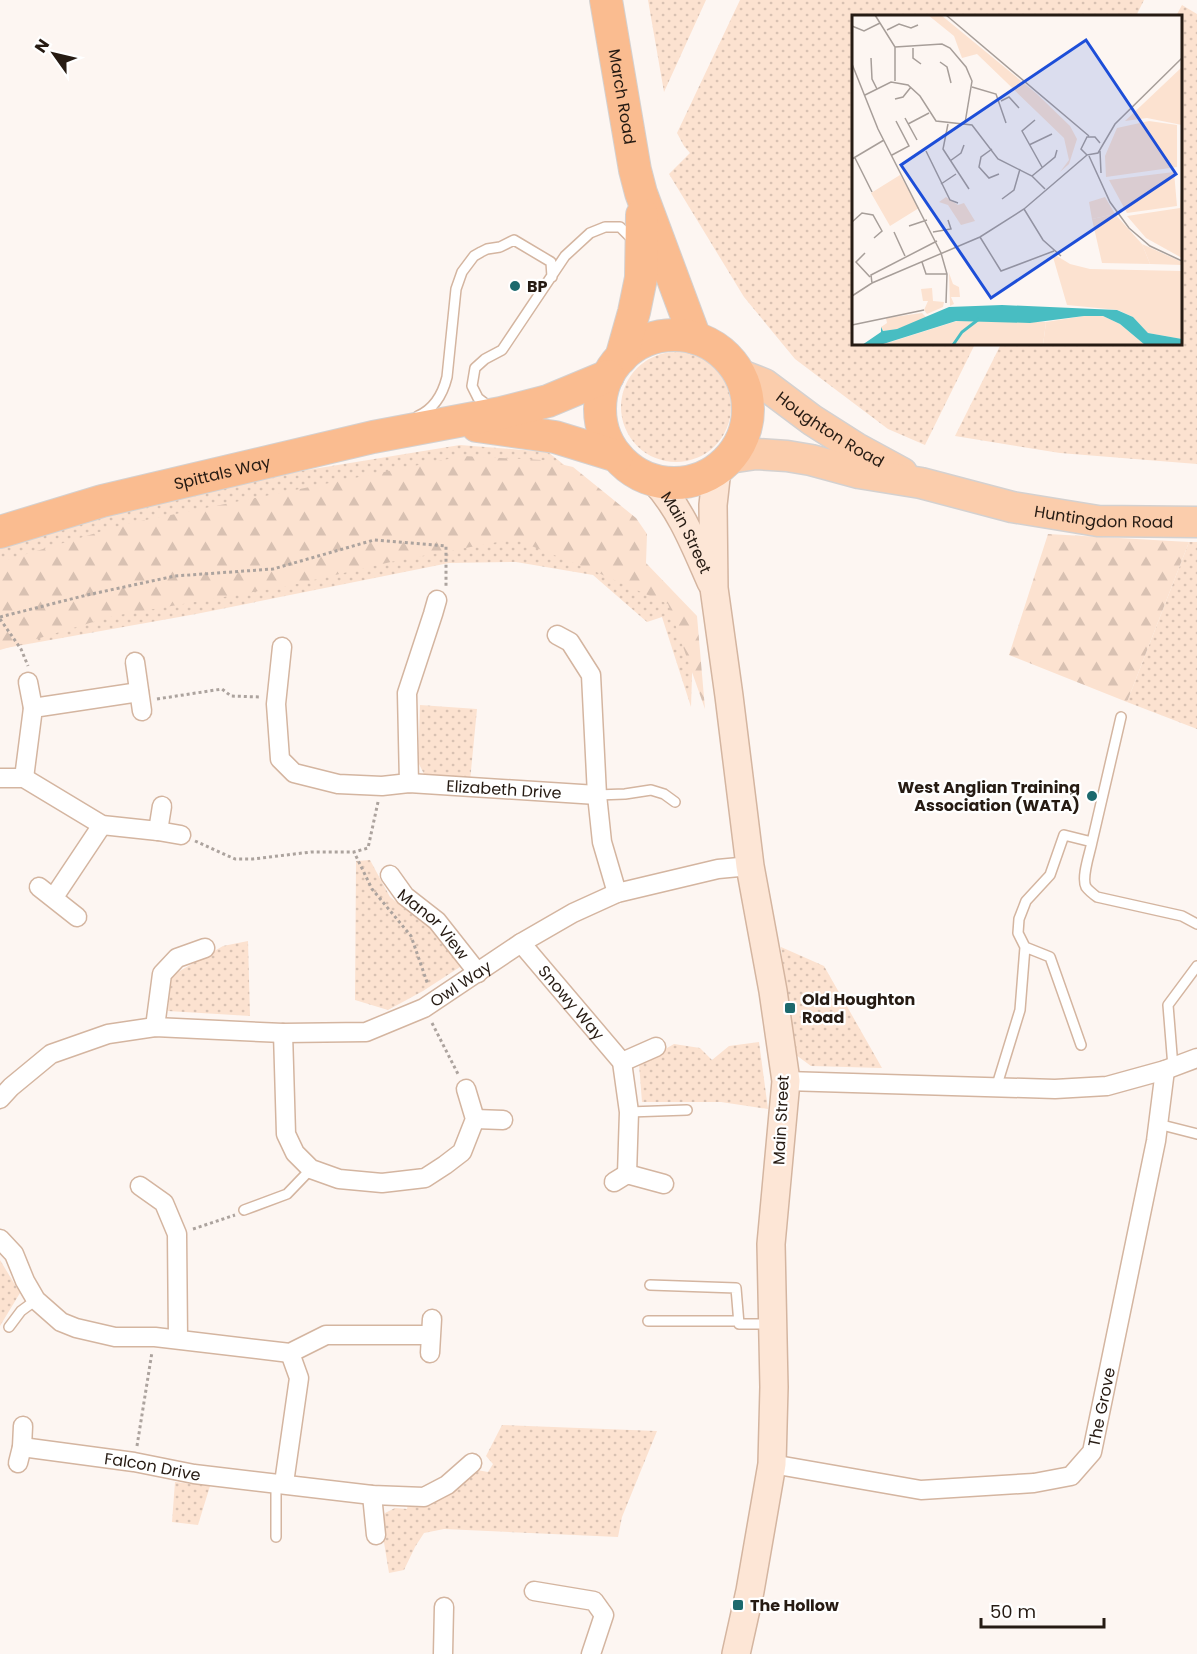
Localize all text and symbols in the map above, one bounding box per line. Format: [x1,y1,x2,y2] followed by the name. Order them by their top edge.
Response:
[852,15,1182,345] inset map
[24,24,84,84] north arrow
[29,34,55,57] text: N
[603,47,642,146] street label: March Road
[527,275,548,298] place label: BP
[508,279,522,293] marker: BP
[771,386,888,473] street label: Houghton Road
[171,450,273,495] street label: Spittals Way
[656,486,717,577] street label: Main Street
[1033,499,1173,533] street label: Huntingdon Road
[446,774,562,804] street label: Elizabeth Drive
[898,776,1080,817] place label: West Anglian Training Association (WATA)
[1085,789,1099,803] marker: West Anglian Training Association (WATA)
[393,883,475,964] street label: Manor View
[425,955,496,1012] street label: Owl Way
[533,960,610,1045] street label: Snowy Way
[802,988,915,1029] place label: Old Houghton Road
[783,1001,797,1015] marker: Old Houghton Road
[767,1074,795,1165] street label: Main Street
[1082,1365,1121,1449] street label: The Grove
[103,1447,202,1486] street label: Falcon Drive
[981,1591,1104,1629] scale bar
[750,1594,839,1617] place label: The Hollow
[731,1598,745,1612] marker: The Hollow
[990,1599,1036,1624] text: 50 m

